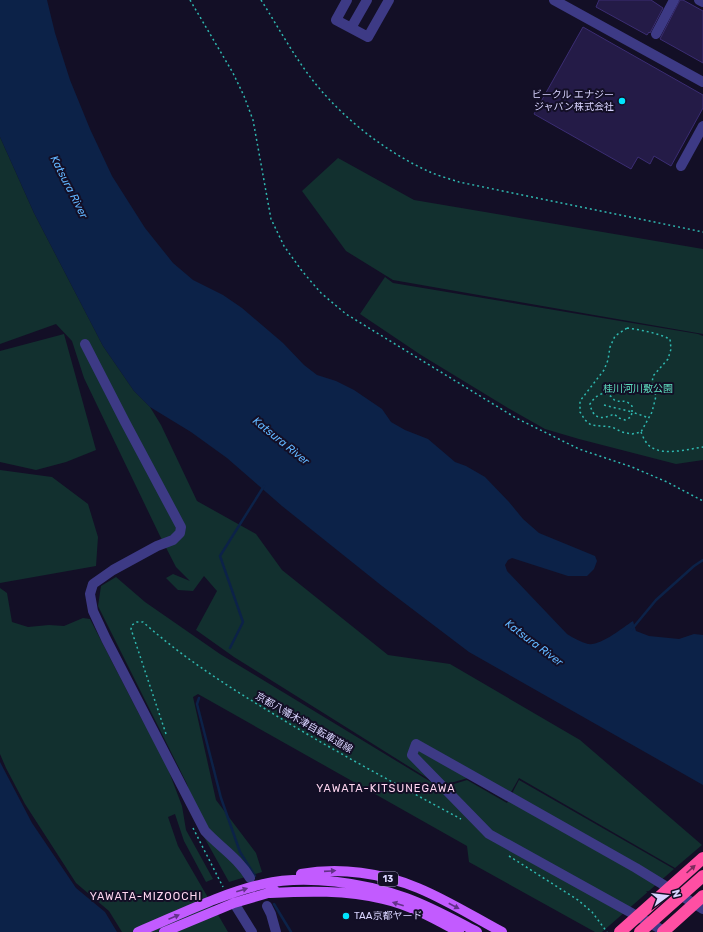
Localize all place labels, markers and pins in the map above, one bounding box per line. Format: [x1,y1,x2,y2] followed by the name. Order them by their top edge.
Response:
[532,89,614,113] place label: ビークル エナジー ジャパン株式会社
[617,96,627,106] marker: ビークル エナジー ジャパン株式会社
[354,910,422,922] place label: TAA京都ヤード
[341,911,351,921] marker: TAA京都ヤード

